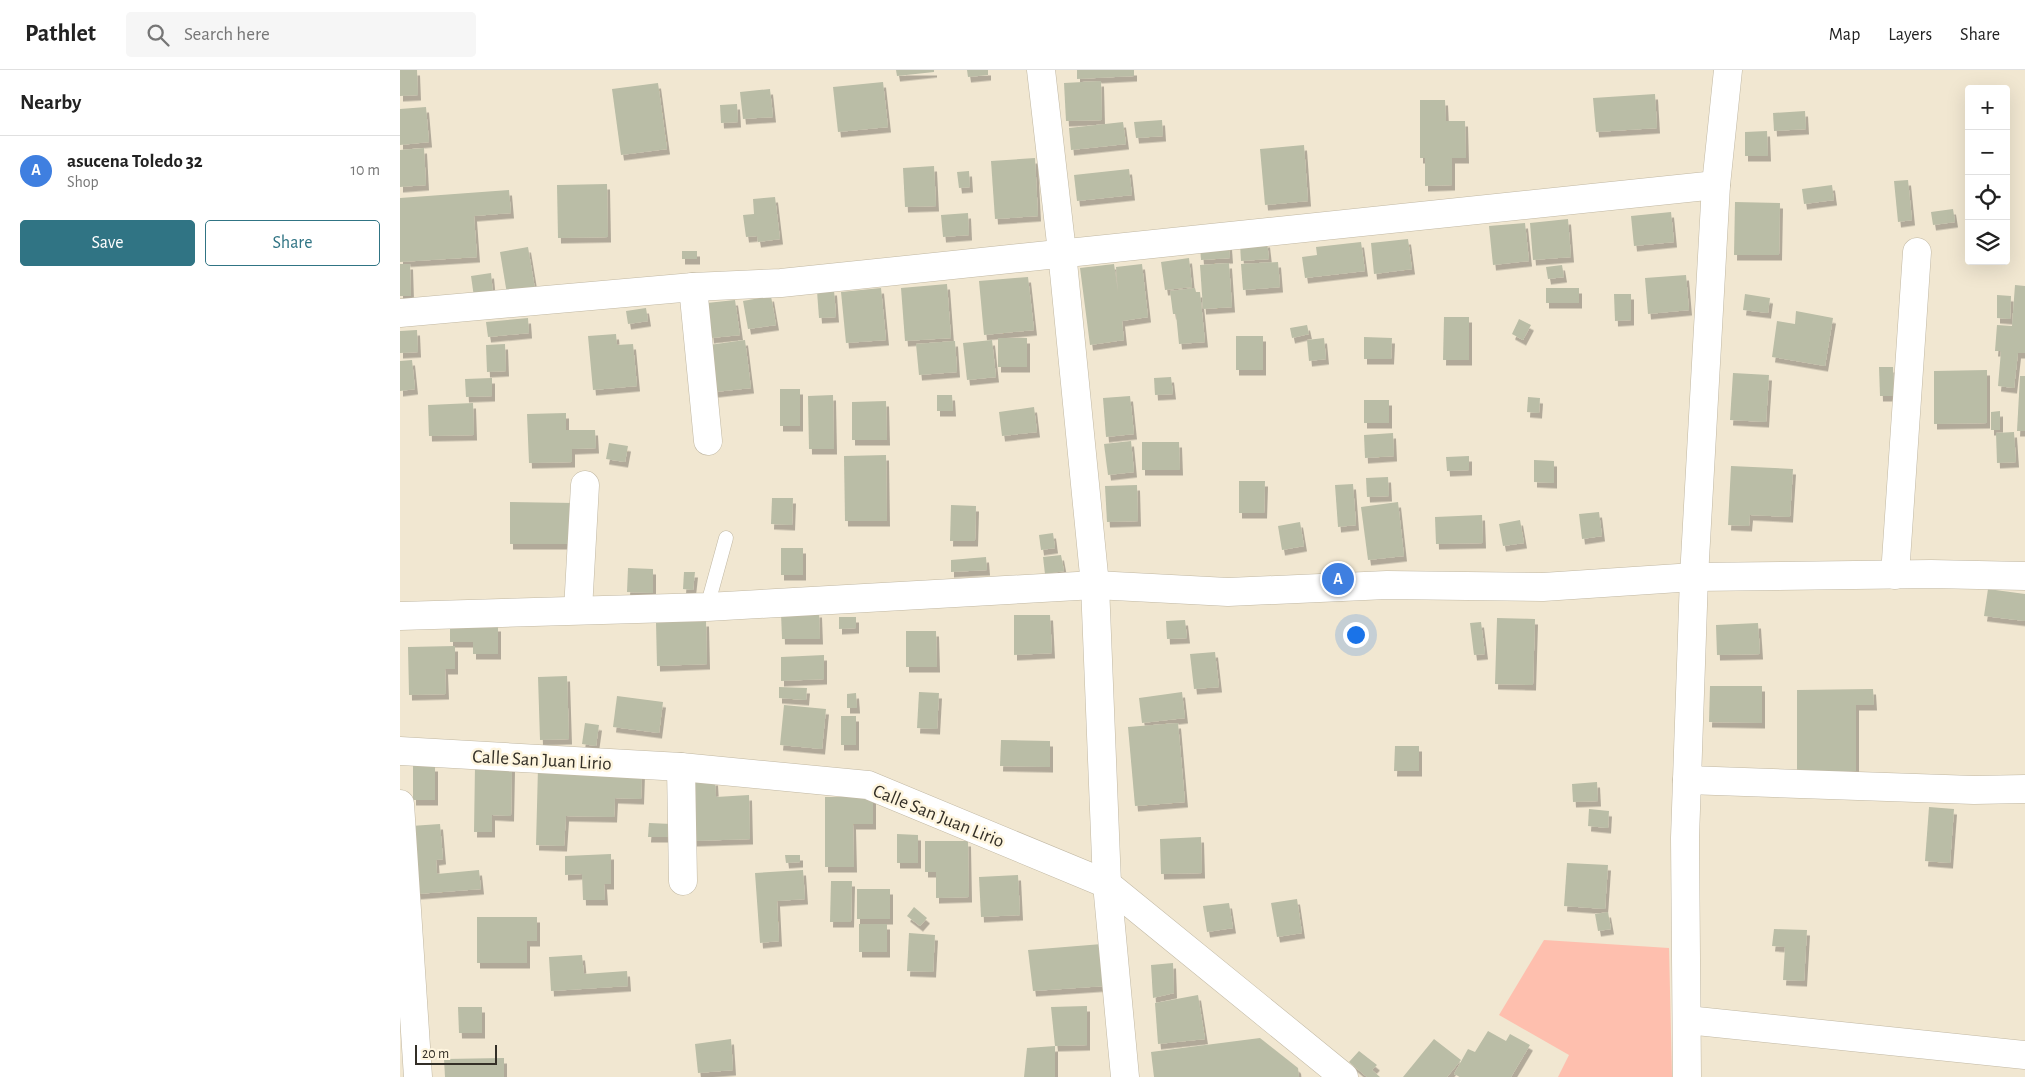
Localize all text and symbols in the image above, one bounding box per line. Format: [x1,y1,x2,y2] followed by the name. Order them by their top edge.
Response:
[126,12,476,57] search box
[144,21,172,49] icon: search
[25,22,96,46] text: Pathlet
[184,25,270,44] text: Search here
[1829,26,1860,44] text: Map
[1888,26,1932,44] text: Layers
[1960,26,2000,44] text: Share
[1965,85,2010,265] map controls
[1965,85,2010,130] button: +
[20,92,81,113] text: Nearby
[1965,130,2010,175] button: −
[67,152,203,171] text: asucena Toledo 32
[31,162,41,178] text: A
[351,162,380,178] text: 10 m
[67,174,99,190] text: Shop
[1965,175,2010,220] button: locate
[20,220,195,266] button: Save
[205,220,380,266] button: Share
[1965,220,2010,265] button: layers
[1322,560,1354,598] pin: A
[1343,622,1369,648] your location
[472,747,612,774] street label: Calle San Juan Lirio
[870,781,1007,851] street label: Calle San Juan Lirio
[415,1042,498,1065] scale bar
[422,1047,449,1061] text: 20 m

